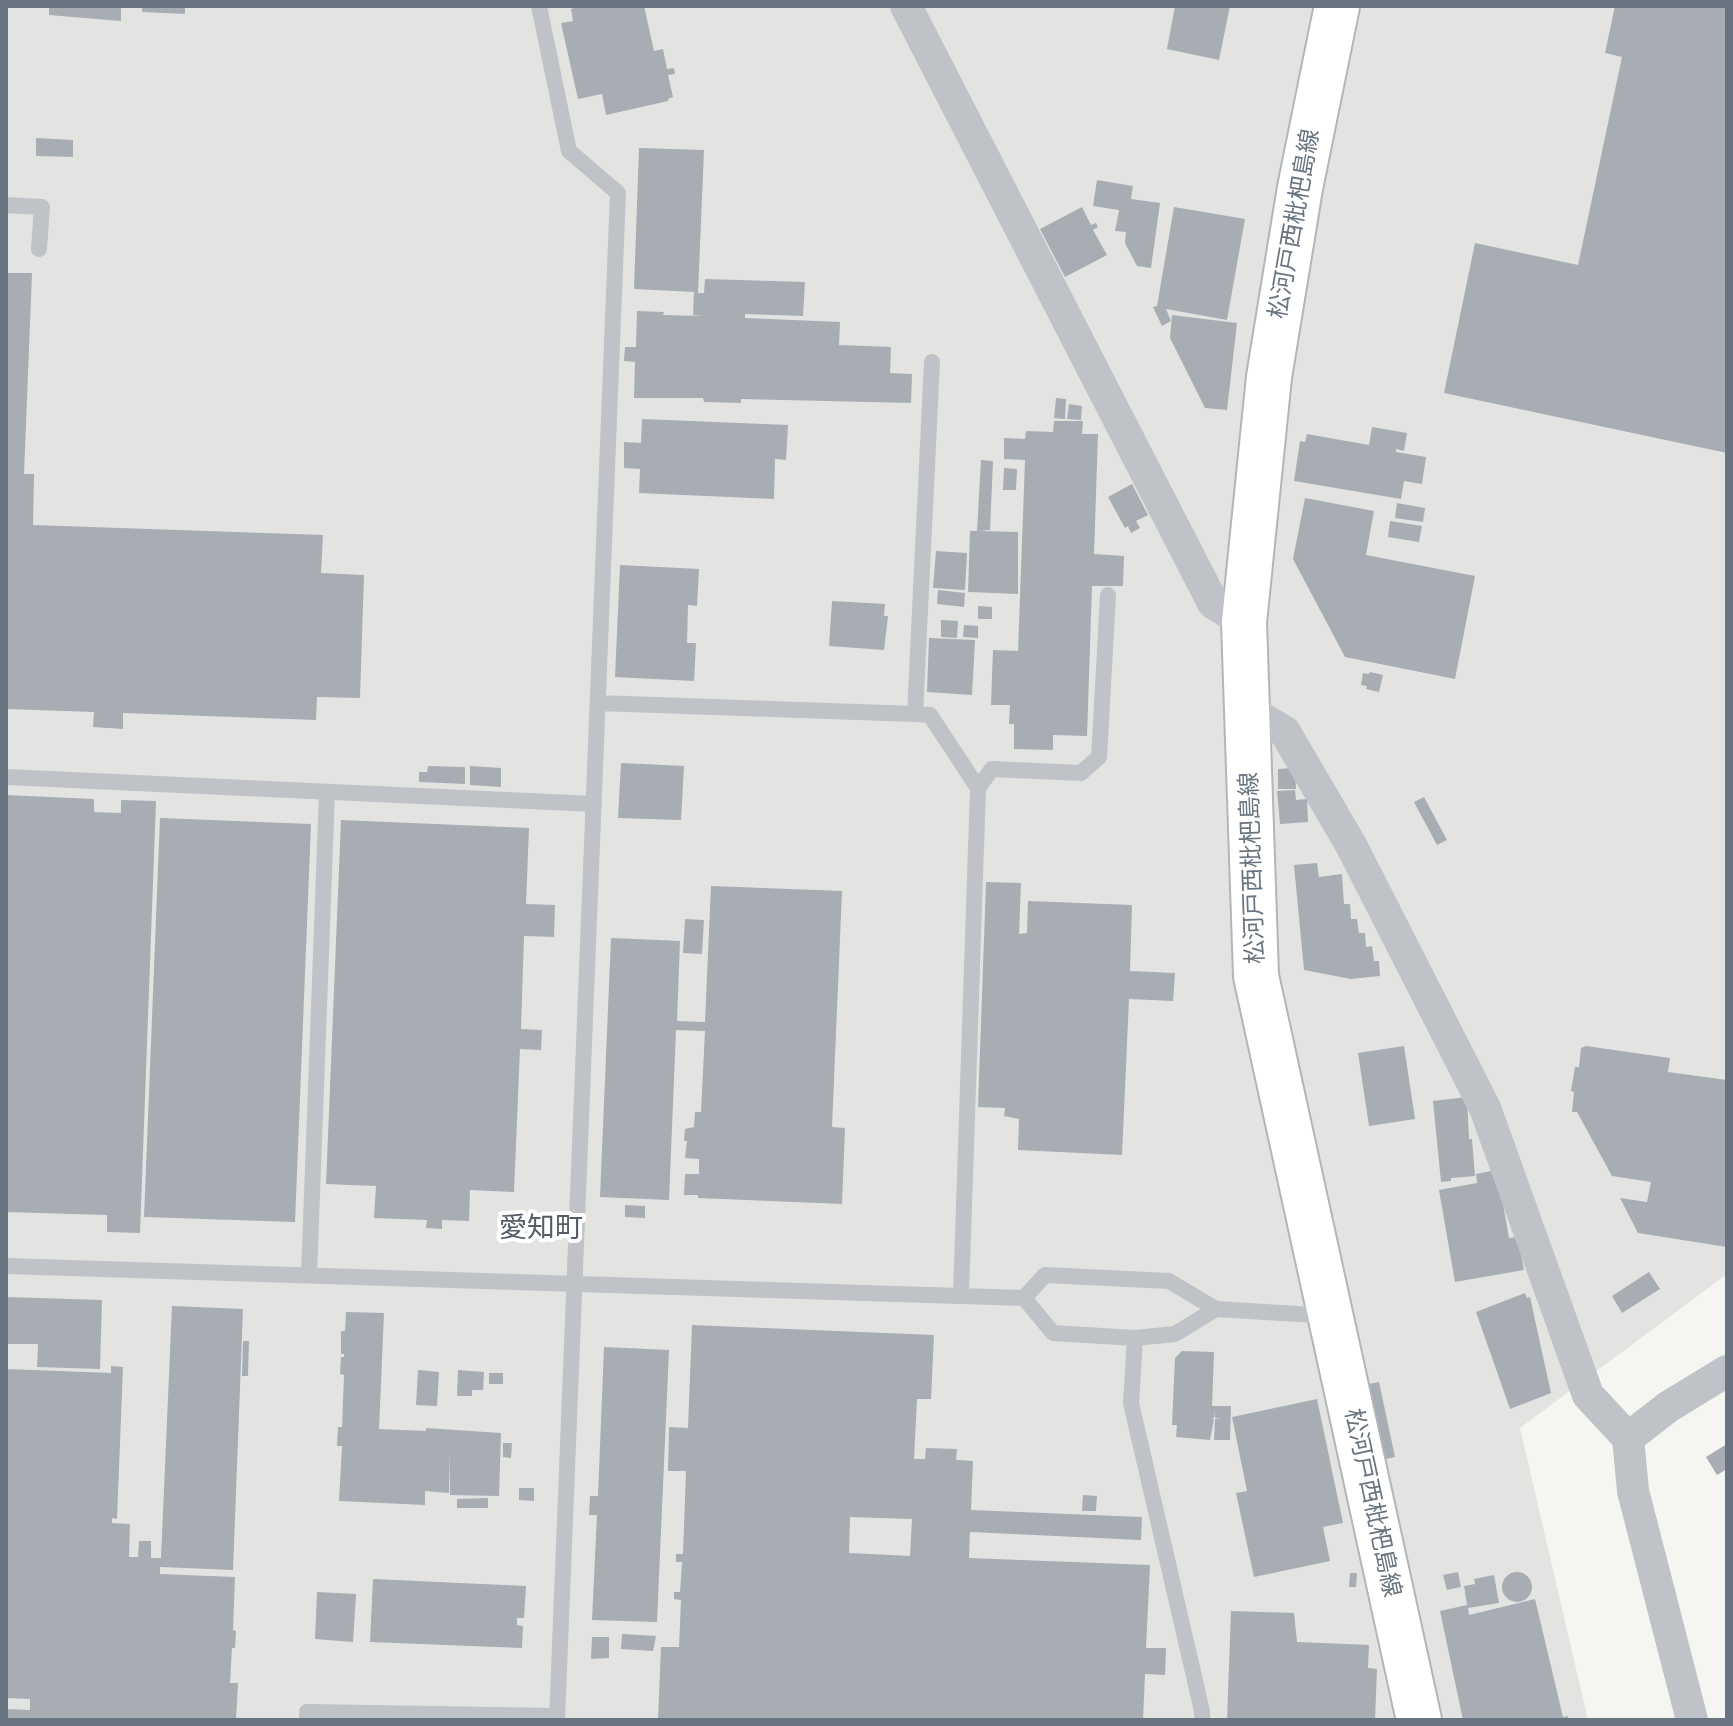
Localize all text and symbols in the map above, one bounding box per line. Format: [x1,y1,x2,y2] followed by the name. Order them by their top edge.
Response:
[1264,127,1326,321] street label: 松河戸西枇杷島線
[1235,772,1271,964] street label: 松河戸西枇杷島線
[499,1212,583,1246] district label: 愛知町
[1338,1406,1406,1600] street label: 松河戸西枇杷島線

